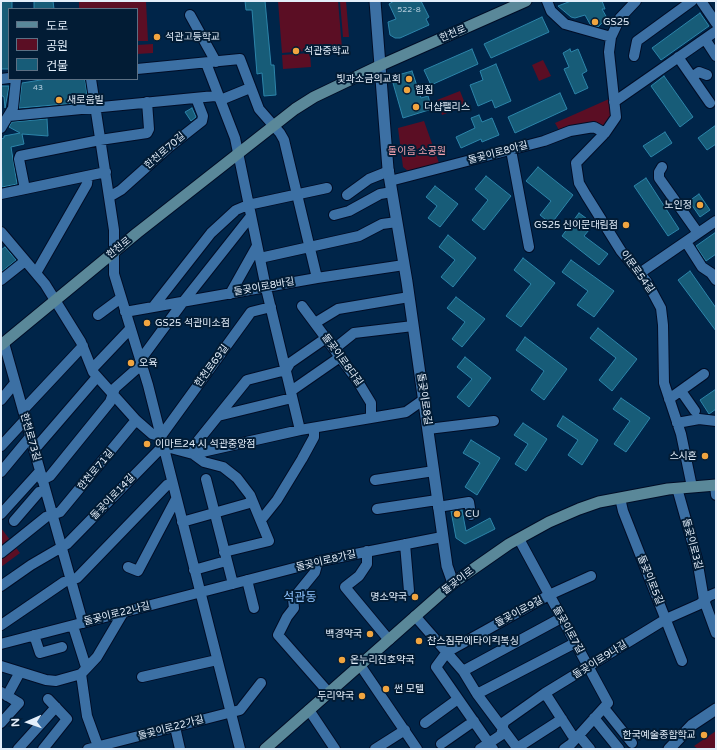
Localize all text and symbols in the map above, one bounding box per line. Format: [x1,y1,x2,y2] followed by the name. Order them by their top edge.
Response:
[397,5,421,15] house number: 522-8
[8,8,138,80] legend
[603,16,629,28] place label: GS25
[590,17,600,27] marker: GS25
[46,19,68,33] text: 도로
[438,23,468,45] street label: 한천로
[165,31,220,43] place label: 석관고등학교
[152,32,162,42] marker: 석관고등학교
[46,39,68,53] text: 공원
[304,45,350,57] place label: 석관중학교
[291,46,301,56] marker: 석관중학교
[46,59,68,73] text: 건물
[337,73,401,85] place label: 빛과소금의교회
[404,74,414,84] marker: 빛과소금의교회
[33,83,43,93] house number: 43
[415,84,433,96] place label: 힙짐
[402,85,412,95] marker: 힙짐
[67,94,104,106] place label: 새로움빌
[54,95,64,105] marker: 새로움빌
[424,101,470,113] place label: 더샵팰리스
[411,102,421,112] marker: 더샵팰리스
[142,130,188,172] street label: 한천로70길
[467,139,529,167] street label: 돌곶이로8아길
[388,145,446,157] park label: 돌이음 소공원
[664,199,692,211] place label: 노인정
[695,200,705,210] marker: 노인정
[534,219,618,231] place label: GS25 신이문대림점
[621,220,631,230] marker: GS25 신이문대림점
[104,235,134,261] street label: 한천로
[618,249,656,295] street label: 이문로54길
[233,276,295,298] street label: 돌곶이로8바길
[155,317,230,329] place label: GS25 석관미소점
[142,318,152,328] marker: GS25 석관미소점
[319,332,365,388] street label: 돌곶이로8다길
[193,343,231,389] street label: 한천로69길
[139,357,157,369] place label: 오육
[126,358,136,368] marker: 오육
[414,372,434,426] street label: 돌곶이로8길
[17,412,43,462] street label: 한천로73길
[155,438,256,450] place label: 이마트24 시 석관중앙점
[142,439,152,449] marker: 이마트24 시 석관중앙점
[76,447,116,493] street label: 한천로71길
[669,450,697,462] place label: 스시혼
[700,451,710,461] marker: 스시혼
[88,472,138,522] street label: 돌곶이로14길
[465,508,480,520] place label: CU
[452,509,462,519] marker: CU
[679,517,705,571] street label: 돌곶이로3길
[295,548,357,574] street label: 돌곶이로8가길
[635,554,665,606] street label: 돌곶이로5길
[440,565,476,597] street label: 돌곶이로
[283,591,317,605] district label: 석관동
[370,591,407,603] place label: 명소약국
[410,592,420,602] marker: 명소약국
[493,594,545,630] street label: 돌곶이로9길
[83,600,151,628] street label: 돌곶이로22나길
[550,604,586,656] street label: 돌곶이로7길
[325,628,362,640] place label: 백경약국
[365,629,375,639] marker: 백경약국
[427,635,519,647] place label: 찬스짐무에타이킥복싱
[414,636,424,646] marker: 찬스짐무에타이킥복싱
[571,639,629,681] street label: 돌곶이로9나길
[350,654,414,666] place label: 온누리진호약국
[337,655,347,665] marker: 온누리진호약국
[394,683,424,695] place label: 썬 모텔
[381,684,391,694] marker: 썬 모텔
[317,690,354,702] place label: 두리약국
[357,691,367,701] marker: 두리약국
[8,702,48,742] north arrow
[137,713,205,743] street label: 돌곶이로22가길
[9,718,22,727] text: N
[622,729,696,741] place label: 한국예술종합학교
[699,730,709,740] marker: 한국예술종합학교

